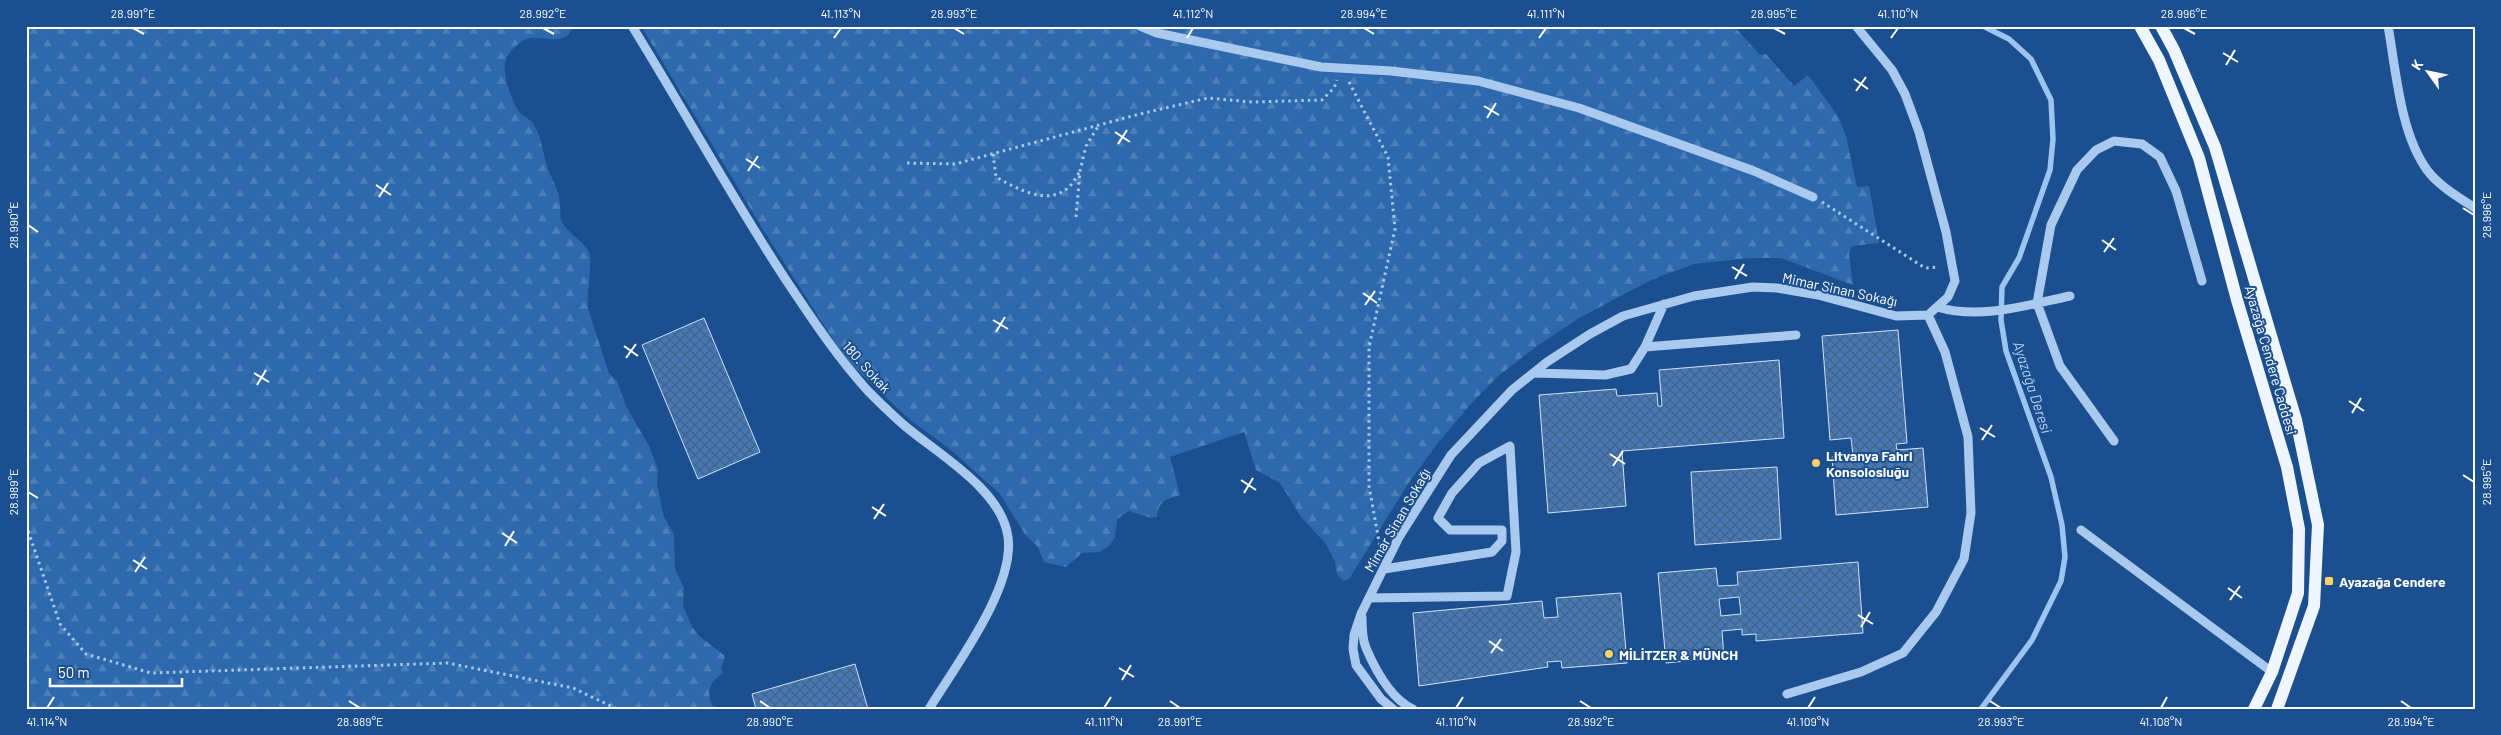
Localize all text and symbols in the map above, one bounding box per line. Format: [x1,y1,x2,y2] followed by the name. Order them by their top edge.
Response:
[111,6,155,20] text: 28.991°E
[520,6,566,20] text: 28.992°E
[821,6,861,20] text: 41.113°N
[931,6,977,20] text: 28.993°E
[1173,6,1213,20] text: 41.112°N
[1341,6,1387,20] text: 28.994°E
[1527,6,1565,20] text: 41.111°N
[1751,6,1797,20] text: 28.995°E
[1878,6,1918,20] text: 41.110°N
[2161,6,2207,20] text: 28.996°E
[2404,48,2454,98] north arrow
[2407,56,2426,73] text: K
[2479,192,2493,238] text: 28.996°E
[6,201,20,249] text: 28.990°E
[1781,268,1899,310] street label: Mimar Sinan Sokağı
[2242,283,2300,437] street label: Ayazağa Cendere Caddesi
[839,338,895,396] street label: 180. Sokak
[2010,339,2056,436] water label: Ayazağa Deresi
[1826,447,1913,480] place label: Litvanya Fahri Konsolosluğu
[1810,457,1822,469] marker: Litvanya Fahri Konsolosluğu
[2479,459,2493,505] text: 28.995°E
[1360,465,1434,575] street label: Mimar Sinan Sokağı
[6,469,20,515] text: 28.989°E
[2339,573,2446,590] place label: Ayazağa Cendere
[2323,575,2335,587] marker: Ayazağa Cendere
[1619,646,1738,663] place label: MİLİTZER & MÜNCH
[1603,648,1615,660] marker: MİLİTZER & MÜNCH
[50,655,182,687] scale bar
[58,663,90,681] text: 50 m
[27,714,67,728] text: 41.114°N
[337,714,383,728] text: 28.989°E
[746,714,794,728] text: 28.990°E
[1085,714,1123,728] text: 41.111°N
[1158,714,1202,728] text: 28.991°E
[1436,714,1476,728] text: 41.110°N
[1568,714,1614,728] text: 28.992°E
[1787,714,1829,728] text: 41.109°N
[1978,714,2024,728] text: 28.993°E
[2140,714,2182,728] text: 41.108°N
[2388,714,2434,728] text: 28.994°E

